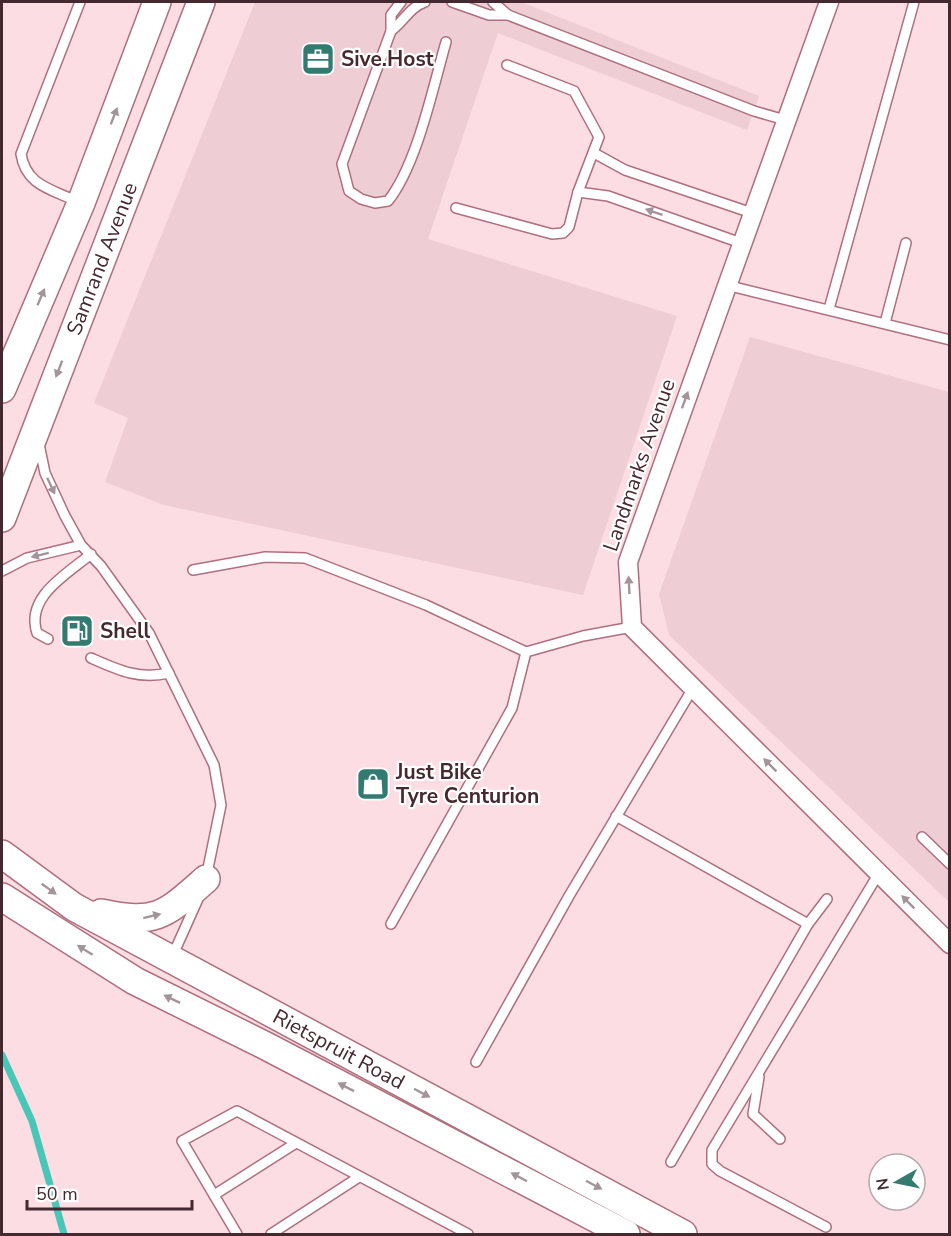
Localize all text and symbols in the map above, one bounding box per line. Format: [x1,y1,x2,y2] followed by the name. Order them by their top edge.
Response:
[300,41,336,77] office icon: Sive.Host
[341,45,435,73] place label: Sive.Host
[110,107,119,125] one-way arrow
[60,178,144,339] street label: Samrand Avenue
[645,207,663,217] one-way arrow
[36,287,46,305] one-way arrow
[53,361,63,379] one-way arrow
[596,375,682,555] street label: Landmarks Avenue
[681,391,691,409] one-way arrow
[46,477,56,495] one-way arrow
[31,550,49,560] one-way arrow
[624,576,633,595] one-way arrow
[59,613,95,649] fuel station icon: Shell
[100,617,151,645] place label: Shell
[395,758,539,810] place label: Just Bike Tyre Centurion
[764,758,778,772] one-way arrow
[355,766,391,802] shop icon: Just Bike Tyre Centurion
[41,882,56,894] one-way arrow
[902,896,916,910] one-way arrow
[143,911,161,921] one-way arrow
[77,944,93,955] one-way arrow
[163,995,181,1005] one-way arrow
[268,1002,410,1096] street label: Rietspruit Road
[337,1083,355,1093] one-way arrow
[414,1088,431,1098] one-way arrow
[867,1152,927,1212] north arrow
[510,1172,527,1182] one-way arrow
[27,1173,192,1211] scale bar
[871,1177,895,1192] text: N
[586,1180,603,1190] one-way arrow
[36,1182,78,1206] text: 50 m

